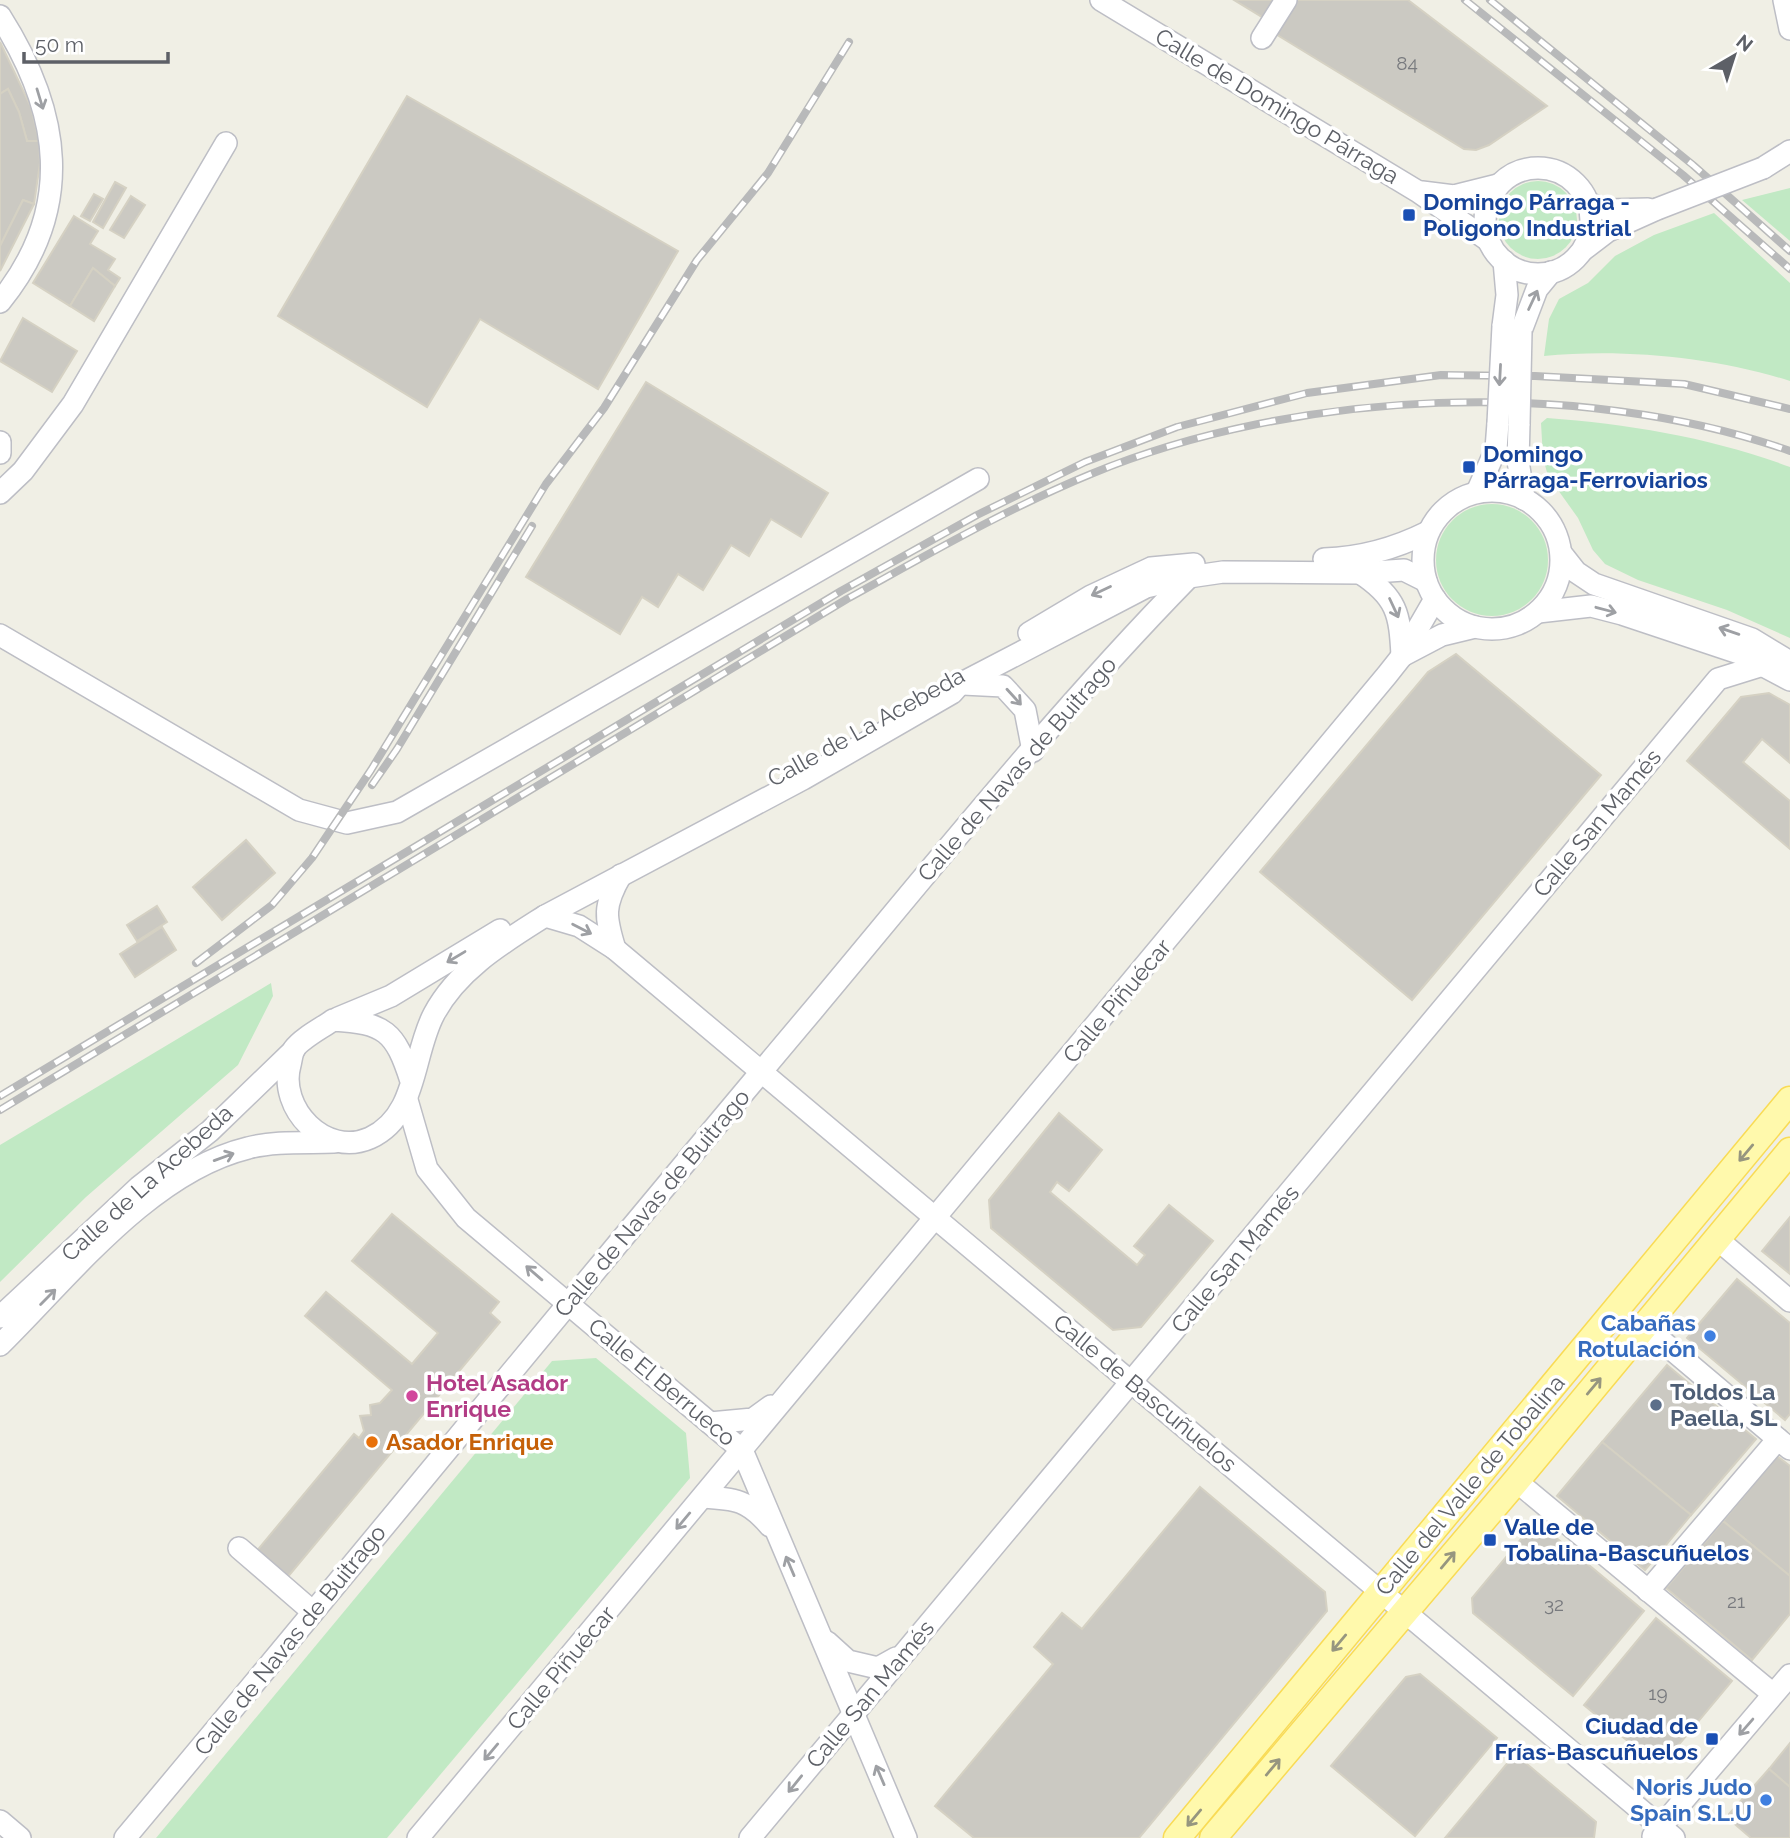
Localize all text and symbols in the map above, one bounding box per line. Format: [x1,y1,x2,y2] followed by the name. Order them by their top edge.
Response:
[24,21,168,65] scale bar
[1699,21,1769,91] north arrow
[1151,22,1404,189] street label: Calle de Domingo Párraga
[1732,30,1757,56] text: N
[35,32,84,57] text: 50 m
[1396,52,1418,74] house number: 84
[35,87,48,109] one-way arrow
[1423,188,1632,241] place label: Domingo Párraga - Poligono Industrial
[1401,207,1417,223] marker: Domingo Párraga - Poligono Industrial
[1527,290,1540,311] one-way arrow
[1494,363,1507,386] one-way arrow
[1483,440,1708,493] place label: Domingo Párraga-Ferroviarios
[1461,459,1477,475] marker: Domingo Párraga-Ferroviarios
[1091,585,1112,599] one-way arrow
[1387,597,1401,618] one-way arrow
[1594,604,1616,617] one-way arrow
[1719,624,1741,636] one-way arrow
[912,651,1122,887] street label: Calle de Navas de Buitrago
[763,661,969,792] street label: Calle de La Acebeda
[1006,688,1022,706] one-way arrow
[1527,743,1666,902] street label: Calle San Mamés
[571,923,592,937] one-way arrow
[1057,933,1176,1068] street label: Calle Piñuécar
[446,950,466,964] one-way arrow
[548,1083,755,1322] street label: Calle de Navas de Buitrago
[56,1099,238,1267] street label: Calle de La Acebeda
[1739,1143,1754,1161] one-way arrow
[212,1149,234,1162] one-way arrow
[1165,1179,1304,1338] street label: Calle San Mamés
[525,1265,543,1281] one-way arrow
[40,1289,57,1306] one-way arrow
[1048,1308,1242,1477] street label: Calle de Bascuñuelos
[1577,1309,1696,1362] place label: Cabañas Rotulación
[583,1312,741,1451] street label: Calle El Berrueco
[1702,1328,1718,1344] marker: Cabañas Rotulación
[426,1369,568,1422] place label: Hotel Asador Enrique
[1369,1369,1570,1600] street label: Calle del Valle de Tobalina
[1587,1378,1602,1396] one-way arrow
[1670,1378,1778,1431] place label: Toldos La Paella, SL
[404,1388,420,1404] marker: Hotel Asador Enrique
[1648,1397,1664,1413] marker: Toldos La Paella, SL
[386,1428,554,1455] place label: Asador Enrique
[364,1434,380,1450] marker: Asador Enrique
[675,1512,691,1530] one-way arrow
[1504,1513,1749,1566] place label: Valle de Tobalina-Bascuñuelos
[188,1519,391,1760] street label: Calle de Navas de Buitrago
[1482,1532,1498,1548] marker: Valle de Tobalina-Bascuñuelos
[1440,1552,1456,1570] one-way arrow
[783,1556,796,1577] one-way arrow
[1727,1590,1745,1612] house number: 21
[1544,1593,1564,1615] house number: 32
[501,1600,620,1735] street label: Calle Piñuécar
[800,1614,939,1773] street label: Calle San Mamés
[1331,1634,1347,1652] one-way arrow
[1648,1682,1668,1704] house number: 19
[1495,1712,1698,1765] place label: Ciudad de Frías-Bascuñuelos
[1738,1717,1754,1735] one-way arrow
[1704,1731,1720,1747] marker: Ciudad de Frías-Bascuñuelos
[483,1743,498,1761] one-way arrow
[1265,1759,1280,1777] one-way arrow
[872,1765,885,1786] one-way arrow
[1630,1773,1752,1826] place label: Noris Judo Spain S.L.U
[787,1775,803,1793] one-way arrow
[1758,1792,1774,1808] marker: Noris Judo Spain S.L.U
[1186,1809,1201,1827] one-way arrow

